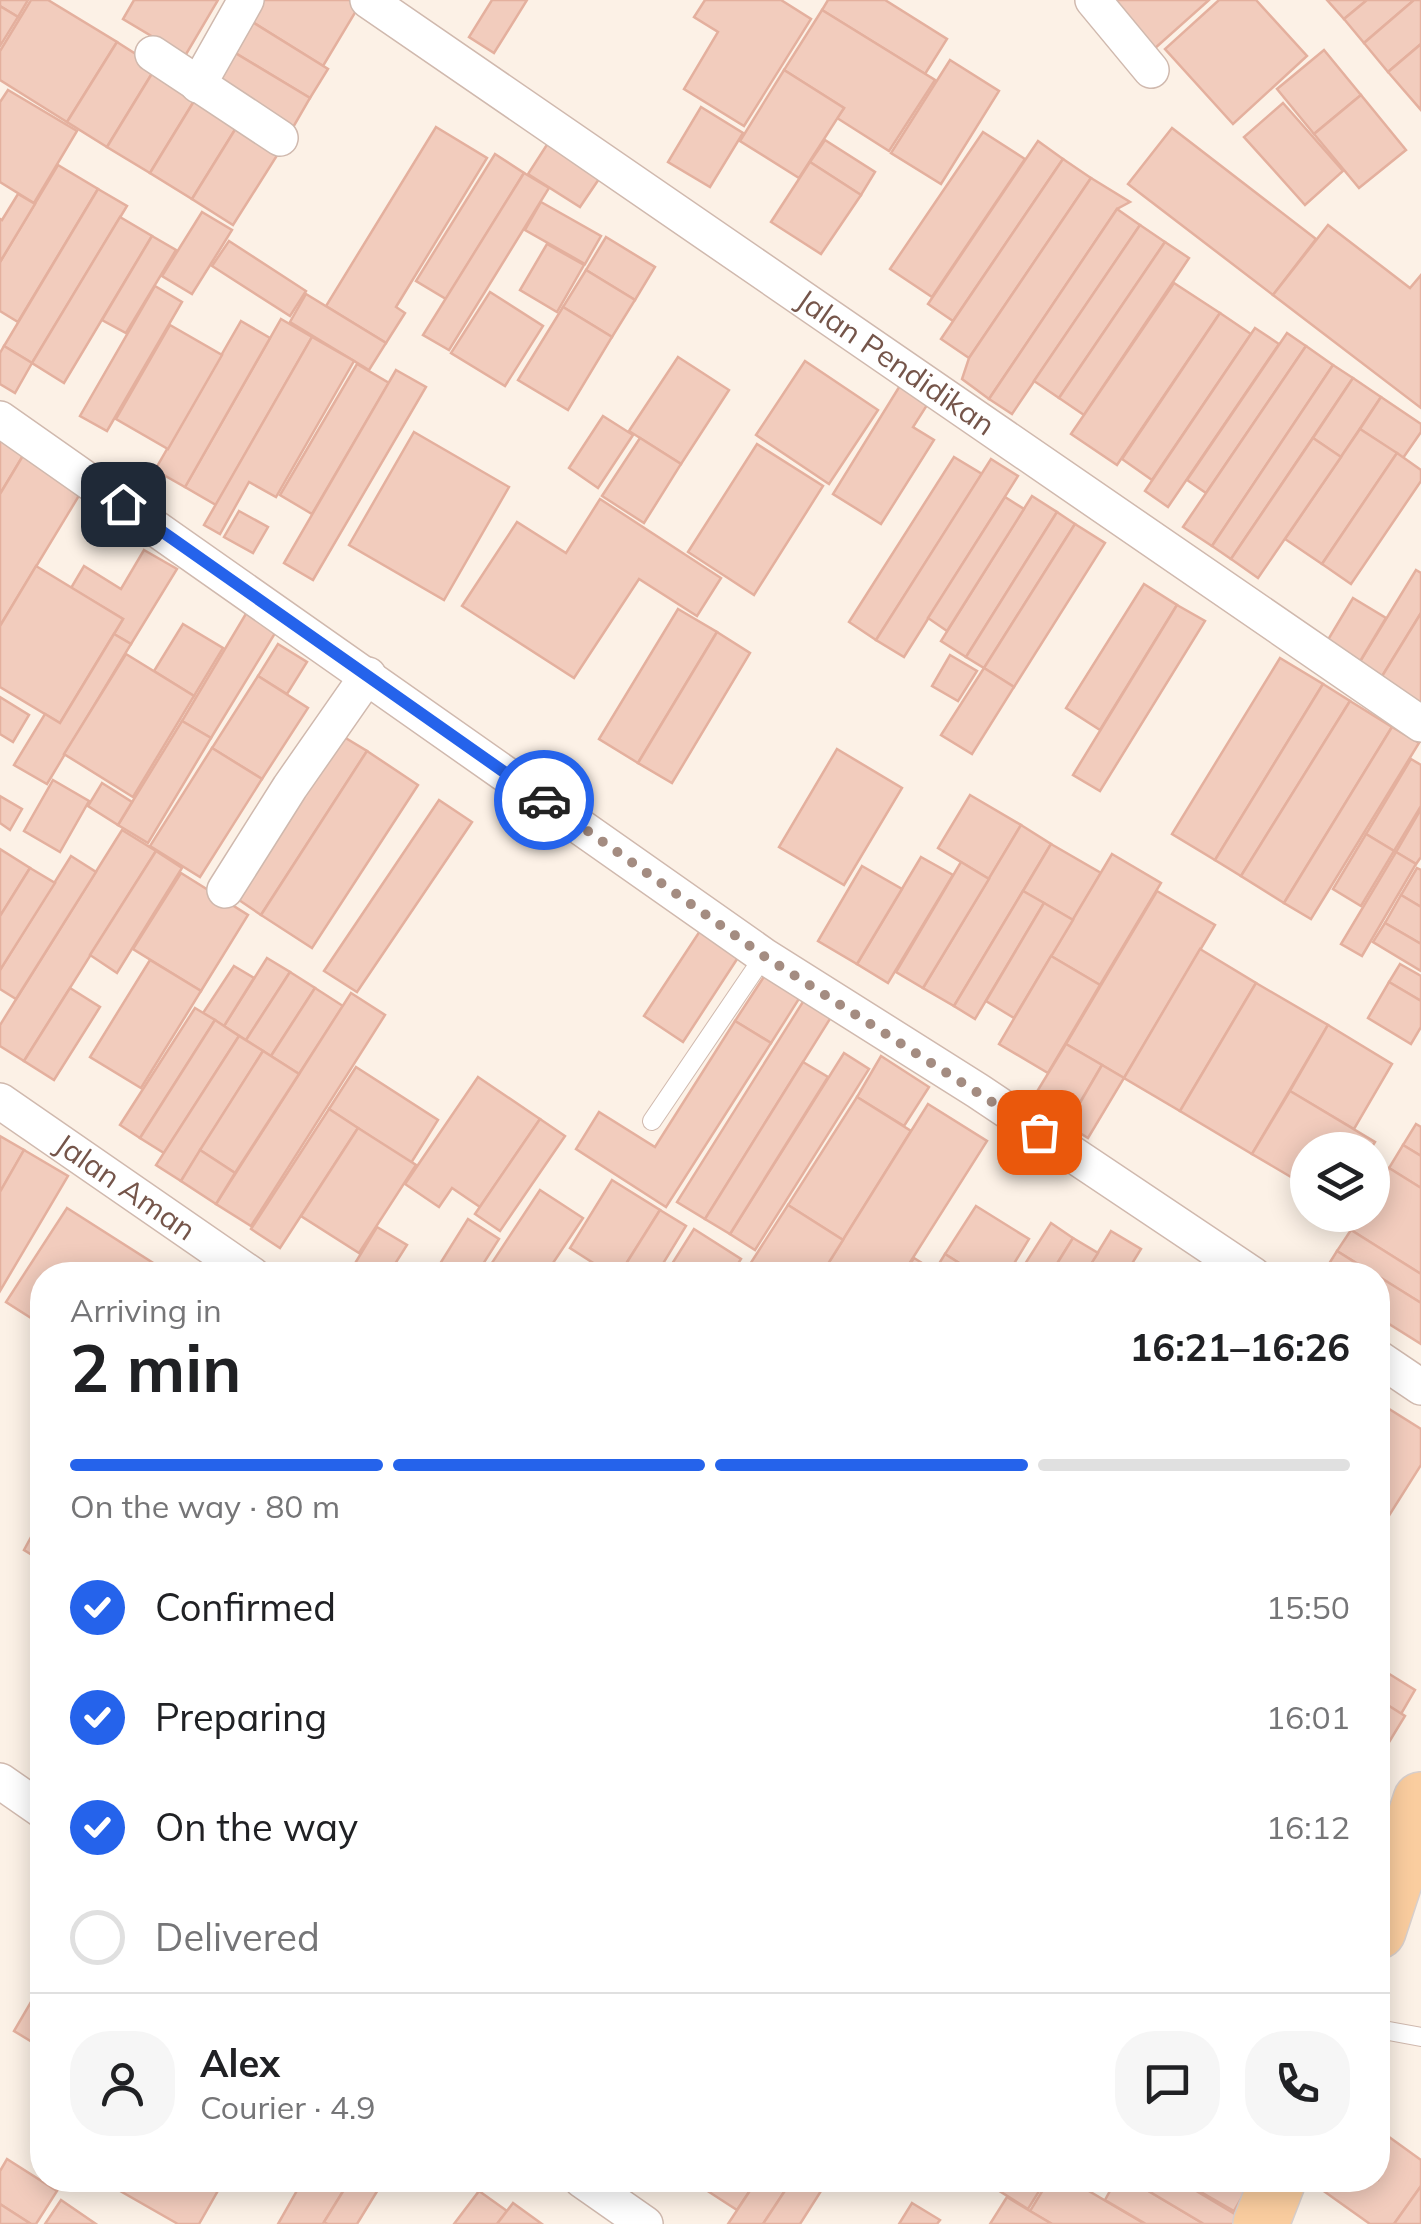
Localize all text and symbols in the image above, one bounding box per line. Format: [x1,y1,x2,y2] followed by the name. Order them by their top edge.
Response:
[789,280,1002,443] street label: Jalan Pendidikan
[81,462,166,547] pin
[96,477,151,532] icon: home
[494,750,594,850] courier
[517,773,572,828] icon: car
[997,1090,1082,1175] pin
[1012,1105,1067,1160] icon: bag
[48,1125,203,1248] street label: Jalan Aman
[1290,1132,1390,1232] map controls
[1290,1132,1390,1232] button: layers
[70,1290,222,1330] text: Arriving in
[1130,1323,1350,1371] text: 16:21–16:26
[70,1327,241,1408] text: 2 min
[70,1486,340,1526] text: On the way · 80 m
[70,1580,125,1635] icon: check
[155,1583,336,1631] text: Confirmed
[1266,1587,1350,1627] text: 15:50
[70,1690,125,1745] icon: check
[155,1693,327,1741] text: Preparing
[1266,1697,1350,1737] text: 16:01
[70,1800,125,1855] icon: check
[155,1803,358,1851] text: On the way
[1266,1807,1350,1847] text: 16:12
[155,1913,320,1961] text: Delivered
[70,2031,175,2136] button: person
[1115,2031,1220,2136] button: chat
[1245,2031,1350,2136] button: phone
[200,2039,280,2087] text: Alex
[200,2087,376,2127] text: Courier · 4.9

